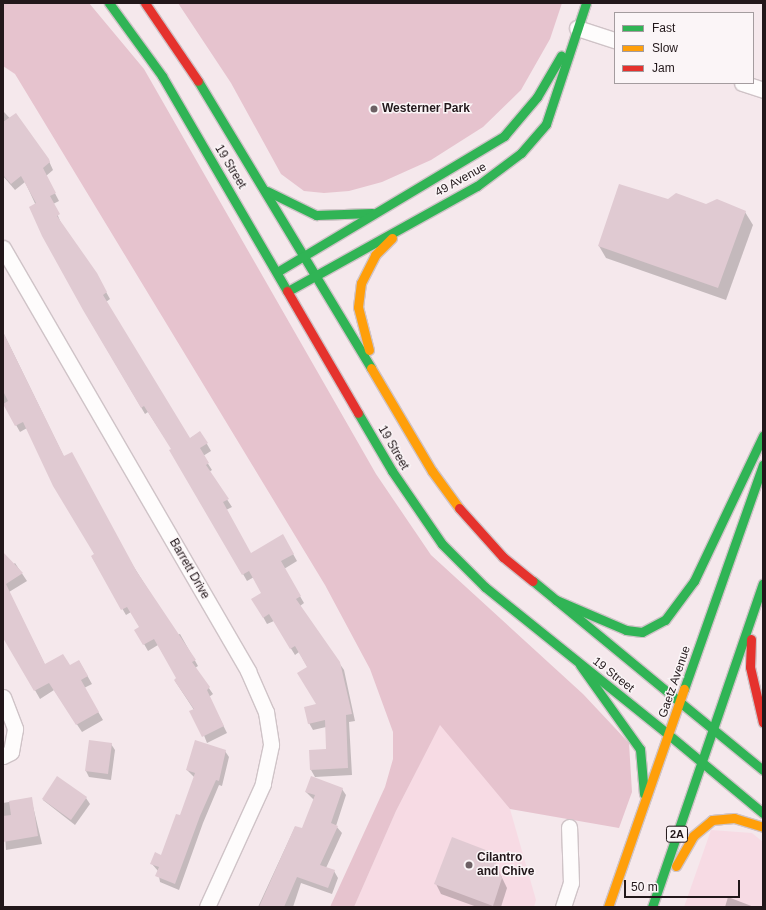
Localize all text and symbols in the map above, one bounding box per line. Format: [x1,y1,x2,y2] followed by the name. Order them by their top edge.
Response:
[614,12,754,84] legend
[652,21,675,35] text: Fast
[652,41,678,55] text: Slow
[652,61,675,75] text: Jam
[382,102,470,116] place label: Westerner Park
[369,104,379,114] marker: Westerner Park
[211,142,249,192] street label: 19 Street
[433,160,489,200] street label: 49 Avenue
[375,423,411,473] street label: 19 Street
[166,536,212,602] street label: Barrett Drive
[656,644,694,720] street label: Gaetz Avenue
[589,654,637,696] street label: 19 Street
[665,825,689,843] road number: 2A
[477,851,534,879] place label: Cilantro and Chive
[464,860,474,870] marker: Cilantro and Chive
[626,872,742,898] scale bar
[631,880,658,894] text: 50 m

